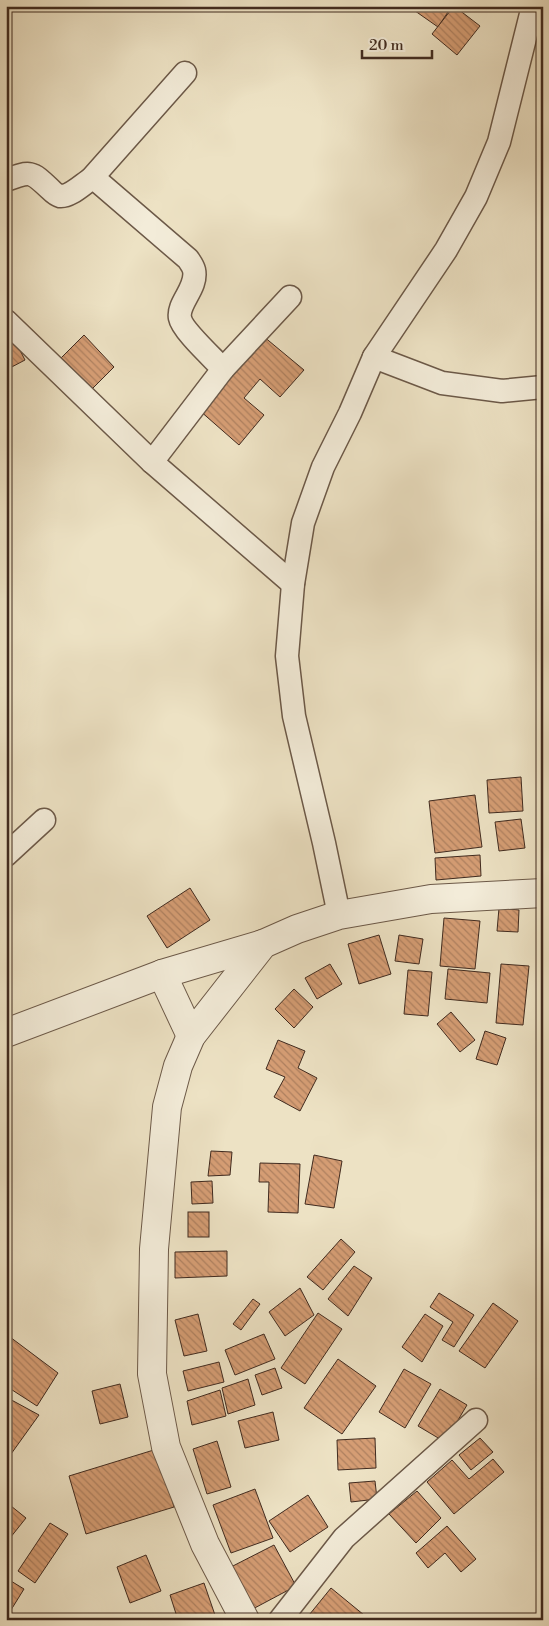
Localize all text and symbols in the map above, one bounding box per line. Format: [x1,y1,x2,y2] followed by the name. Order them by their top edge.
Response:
[362,28,432,60] scale bar
[369,36,404,55] text: 20 m

